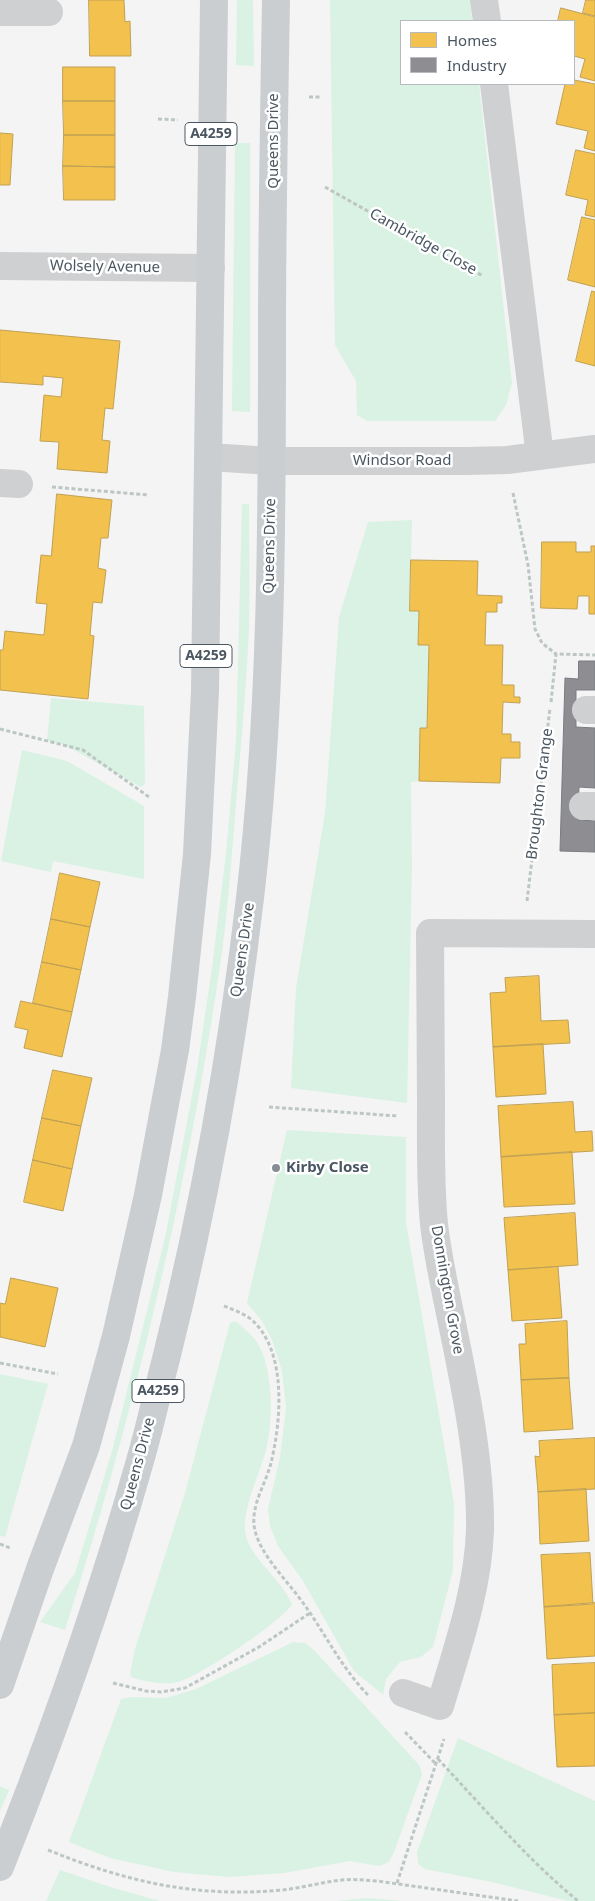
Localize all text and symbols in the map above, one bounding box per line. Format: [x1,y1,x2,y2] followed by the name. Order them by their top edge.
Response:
[400,20,575,85] legend
[447,30,497,50] text: Homes
[447,55,506,75] text: Industry
[265,93,283,189] street label: Queens Drive
[185,122,237,146] road number: A4259
[366,205,480,279] street label: Cambridge Close
[50,257,160,277] street label: Wolsely Avenue
[353,452,451,470] street label: Windsor Road
[260,498,280,594] street label: Queens Drive
[180,644,232,668] road number: A4259
[523,727,557,861] street label: Broughton Grange
[227,902,259,998] street label: Queens Drive
[286,1159,369,1177] place label: Kirby Close
[270,1162,282,1174] marker: Kirby Close
[427,1224,467,1356] street label: Donnington Grove
[132,1380,184,1402] road number: A4259
[117,1416,159,1512] street label: Queens Drive

